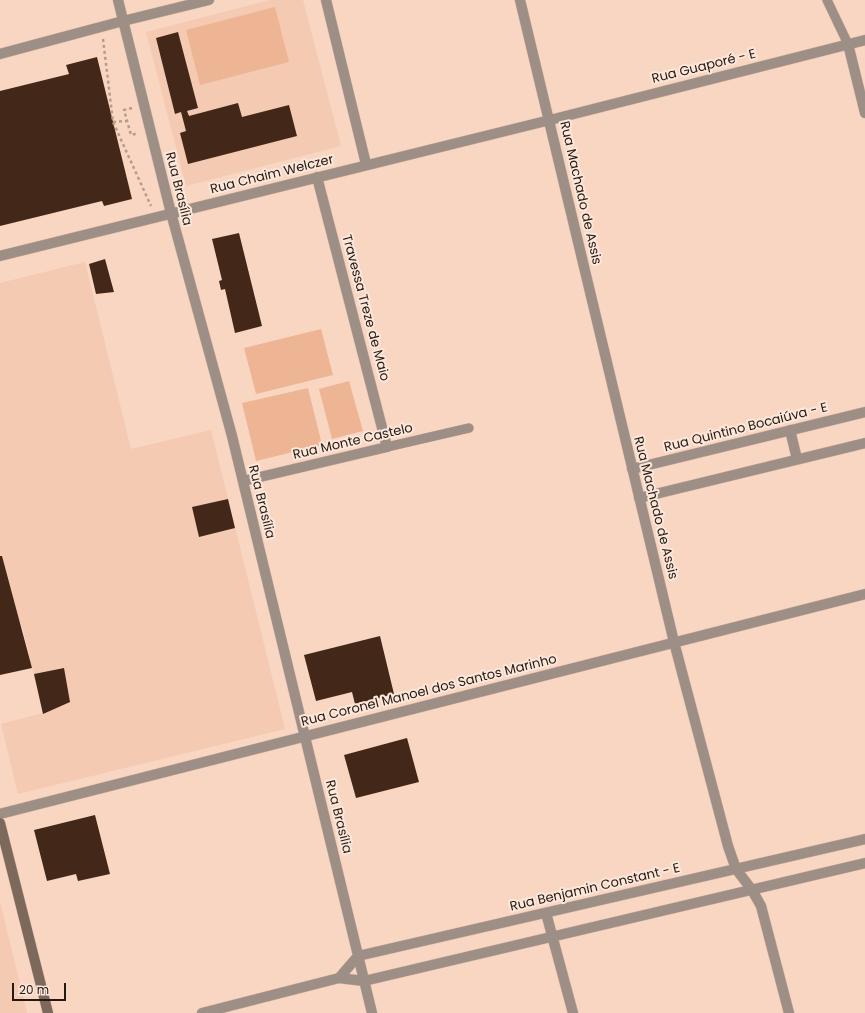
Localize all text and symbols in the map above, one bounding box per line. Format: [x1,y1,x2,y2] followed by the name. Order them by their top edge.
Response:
[650,47,758,87] street label: Rua Guaporé - E
[556,120,604,266] street label: Rua Machado de Assis
[161,151,195,227] street label: Rua Brasília
[209,152,335,198] street label: Rua Chaim Welczer
[338,233,392,383] street label: Travessa Treze de Maio
[663,400,829,456] street label: Rua Quintino Bocaiúva - E
[292,421,414,463] street label: Rua Monte Castelo
[630,435,680,581] street label: Rua Machado de Assis
[244,464,278,540] street label: Rua Brasília
[300,652,558,730] street label: Rua Coronel Manoel dos Santos Marinho
[321,779,355,855] street label: Rua Brasília
[508,861,682,915] street label: Rua Benjamin Constant - E
[14,975,68,1001] scale bar
[19,981,49,998] text: 20 m

